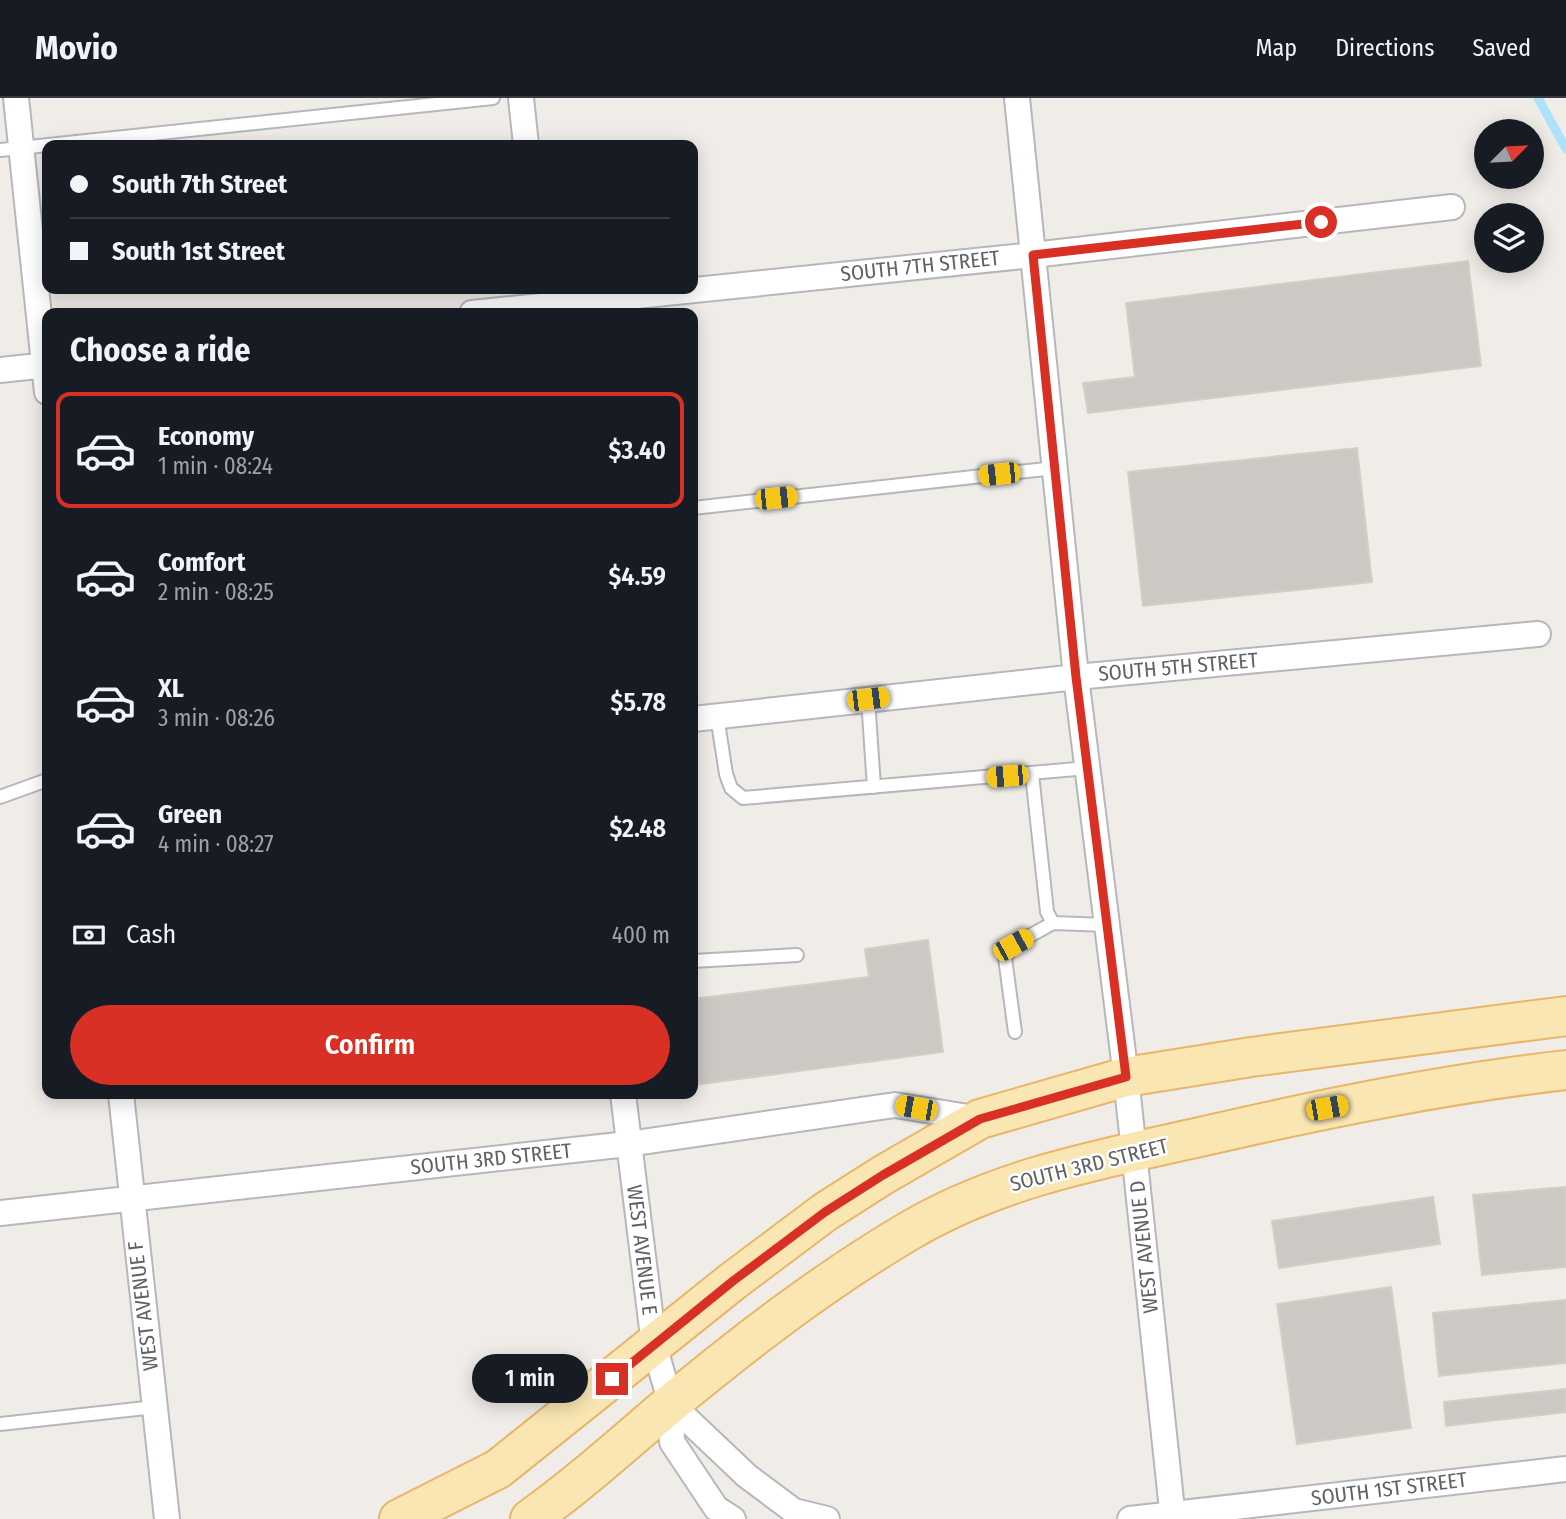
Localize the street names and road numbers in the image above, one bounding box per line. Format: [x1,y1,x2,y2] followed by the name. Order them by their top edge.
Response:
[839,245,1001,287] street label: SOUTH 7TH STREET
[1097,647,1259,687] street label: SOUTH 5TH STREET
[1007,1133,1171,1197] street label: SOUTH 3RD STREET
[409,1138,573,1180] street label: SOUTH 3RD STREET
[1124,1179,1164,1315] street label: WEST AVENUE D
[621,1183,663,1317] street label: WEST AVENUE E
[122,1240,164,1372] street label: WEST AVENUE F
[1310,1467,1469,1511] street label: SOUTH 1ST STREET

